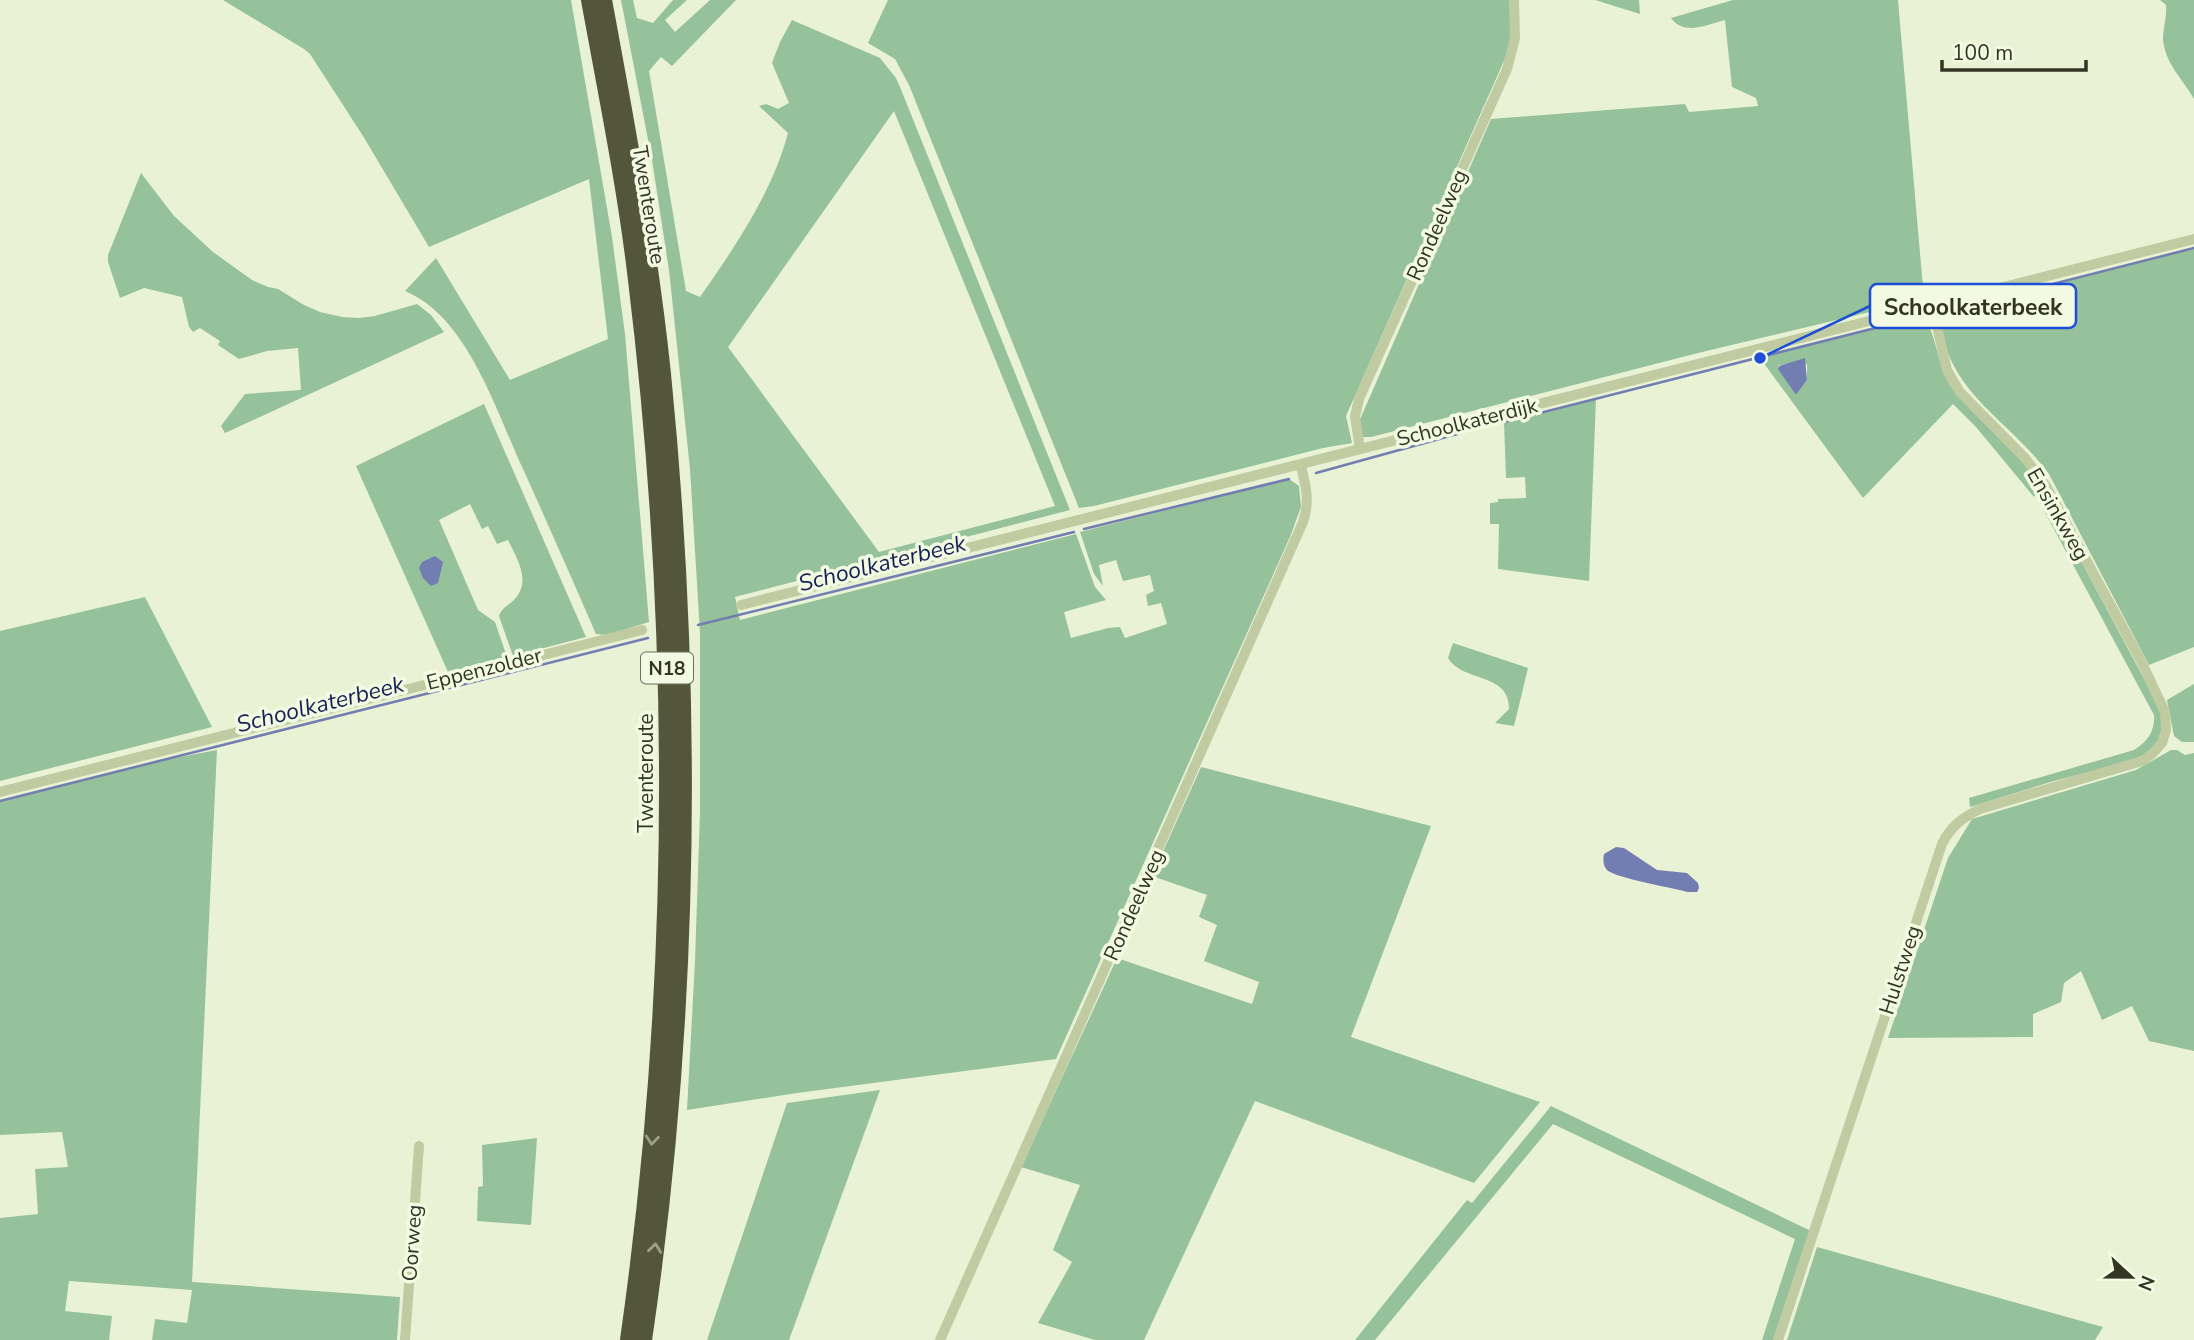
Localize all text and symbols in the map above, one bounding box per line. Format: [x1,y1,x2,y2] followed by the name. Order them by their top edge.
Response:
[1942,28,2086,72] scale bar
[1952,39,2013,67] text: 100 m
[626,144,672,266] street label: Twenteroute
[1400,165,1474,285] street label: Rondeelweg
[1870,284,2076,328] callout: Schoolkaterbeek
[1884,292,2063,323] text: Schoolkaterbeek
[1394,391,1541,453] street label: Schoolkaterdijk
[2020,463,2096,565] street label: Ensinkweg
[795,528,970,599] water label: Schoolkaterbeek
[423,641,545,697] street label: Eppenzolder
[641,652,693,684] road number: N18
[233,669,408,740] water label: Schoolkaterbeek
[632,713,660,833] street label: Twenteroute
[1097,845,1171,965] street label: Rondeelweg
[1872,922,1928,1018] street label: Hulstweg
[645,1135,660,1146] one-way arrow
[395,1204,429,1282] street label: Oorweg
[648,1242,663,1254] one-way arrow
[2096,1242,2166,1312] north arrow
[2131,1272,2161,1294] text: N

